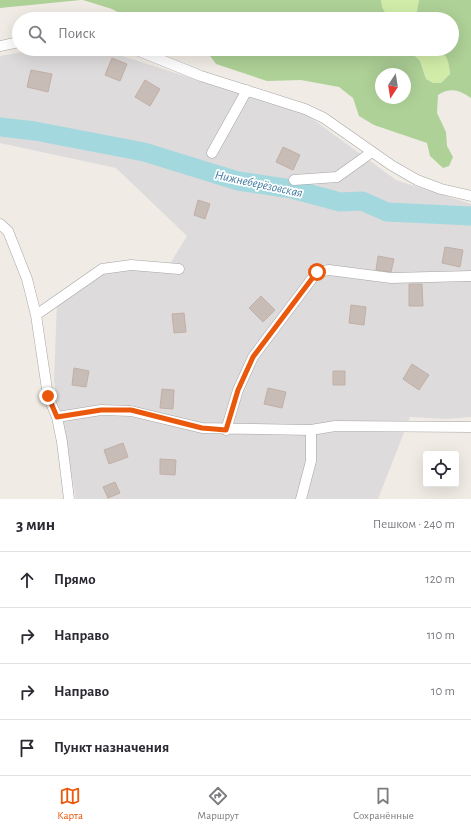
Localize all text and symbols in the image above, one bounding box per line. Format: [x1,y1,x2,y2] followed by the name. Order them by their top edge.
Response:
[12,12,459,56] search box
[26,23,48,45] icon: search
[58,26,96,41] text: Поиск
[375,68,411,104] north arrow
[214,169,304,200] water label: Нижнеберёзовская
[308,263,326,281] route start
[39,387,57,405] route end
[423,451,459,487] map controls
[423,451,459,487] button: locate
[16,516,55,533] text: 3 мин
[373,518,455,531] text: Пешком · 240 m
[16,569,38,591] icon: ahead
[54,572,96,587] text: Прямо
[425,573,455,586] text: 120 m
[16,625,38,647] icon: right
[54,628,109,643] text: Направо
[427,629,455,642] text: 110 m
[16,681,38,703] icon: right
[54,684,109,699] text: Направо
[431,685,455,698] text: 10 m
[16,737,38,759] icon: arrive
[54,740,169,755] text: Пункт назначения
[57,785,83,822] tab: Карта
[197,785,239,822] tab: Маршрут
[353,785,414,822] tab: Сохранённые

